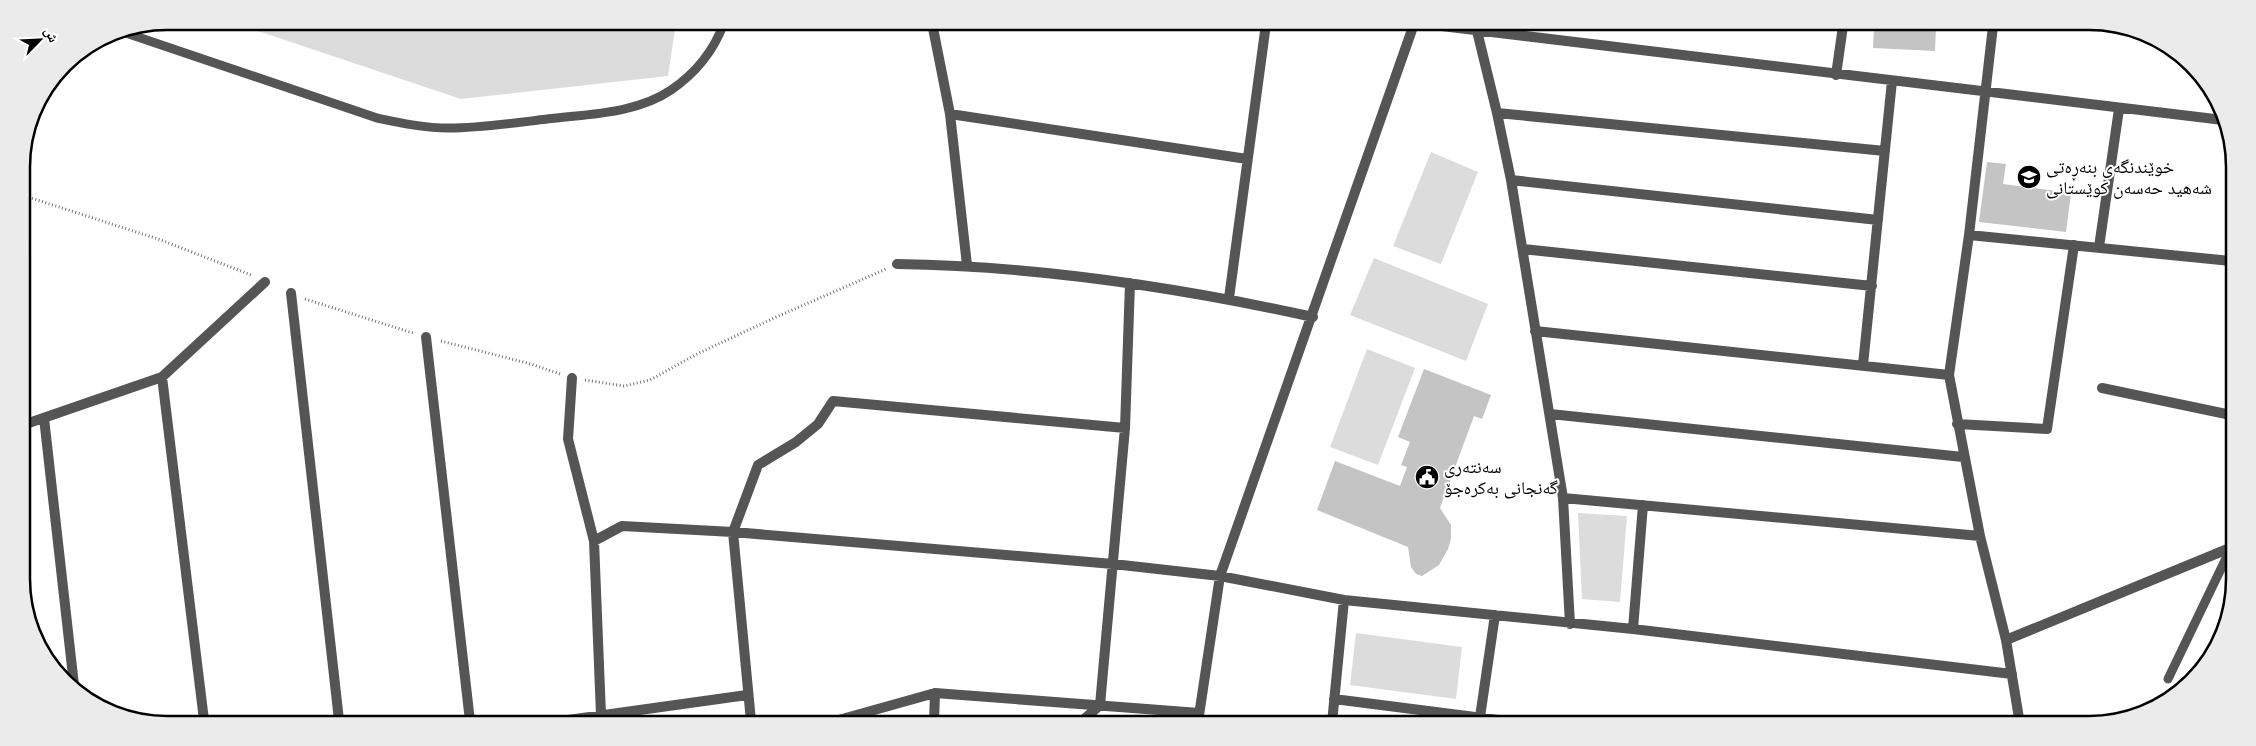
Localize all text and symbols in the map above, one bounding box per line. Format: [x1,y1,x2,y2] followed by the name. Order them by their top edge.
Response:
[15,15,65,65] north arrow
[41,24,63,45] text: ش
[2046,155,2212,199] place label: خوێندنگەی بنەڕەتی شەهید حەسەن کوێستانی
[2016,164,2042,190] school or university icon: خوێندنگەی بنەڕەتی شەهید حەسەن کوێستانی
[1444,455,1559,499] place label: سەنتەری گەنجانی بەکرەجۆ
[1414,464,1440,490] public building icon: سەنتەری گەنجانی بەکرەجۆ

